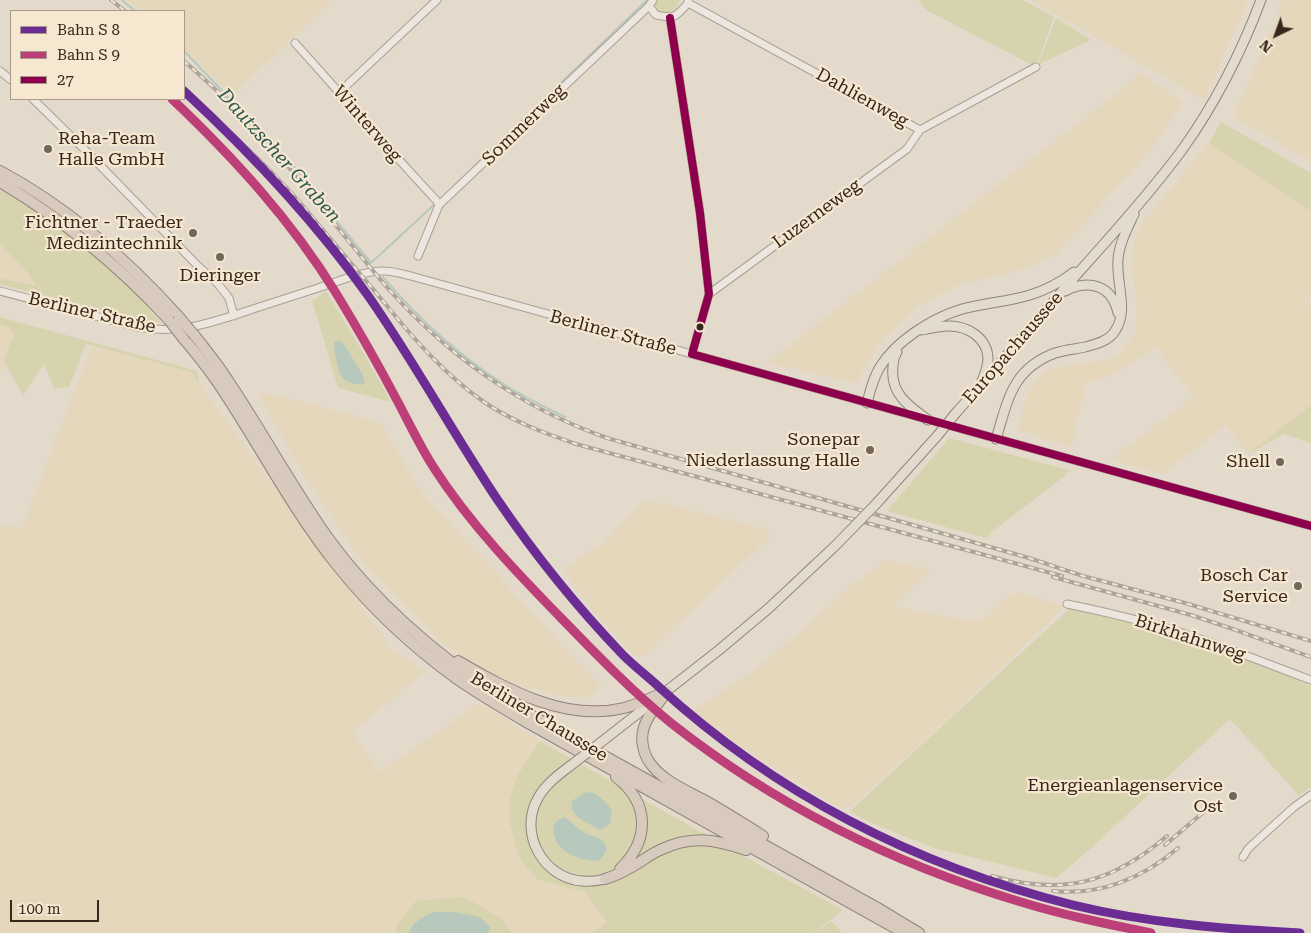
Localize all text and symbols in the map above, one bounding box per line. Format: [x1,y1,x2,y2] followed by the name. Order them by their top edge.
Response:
[10,10,185,100] legend
[1251,10,1301,60] north arrow
[57,21,120,39] text: Bahn S 8
[1257,37,1275,56] text: N
[57,46,120,64] text: Bahn S 9
[812,64,912,132] street label: Dahlienweg
[57,71,74,89] text: 27
[478,80,570,170] street label: Sommerweg
[328,81,406,167] street label: Winterweg
[213,84,345,228] water label: Dautzscher Graben
[58,128,165,170] place label: Reha-Team Halle GmbH
[42,143,54,155] marker: Reha-Team Halle GmbH
[769,175,865,253] street label: Luzerneweg
[25,212,183,254] place label: Fichtner - Traeder Medizintechnik
[187,227,199,239] marker: Fichtner - Traeder Medizintechnik
[214,251,226,263] marker: Dieringer
[179,265,261,287] place label: Dieringer
[26,288,158,338] street label: Berliner Straße
[958,288,1068,408] street label: Europachaussee
[547,306,679,360] street label: Berliner Straße
[695,322,705,332] unlabelled marker
[686,429,860,472] place label: Sonepar Niederlassung Halle
[864,444,876,456] marker: Sonepar Niederlassung Halle
[1226,451,1270,473] place label: Shell
[1274,456,1286,468] marker: Shell
[1200,565,1288,608] place label: Bosch Car Service
[1292,580,1304,592] marker: Bosch Car Service
[1132,610,1248,666] street label: Birkhahnweg
[466,667,612,767] street label: Berliner Chaussee
[1027,775,1223,818] place label: Energieanlagenservice Ost
[1227,790,1239,802] marker: Energieanlagenservice Ost
[12,890,101,922] scale bar
[18,900,61,918] text: 100 m

